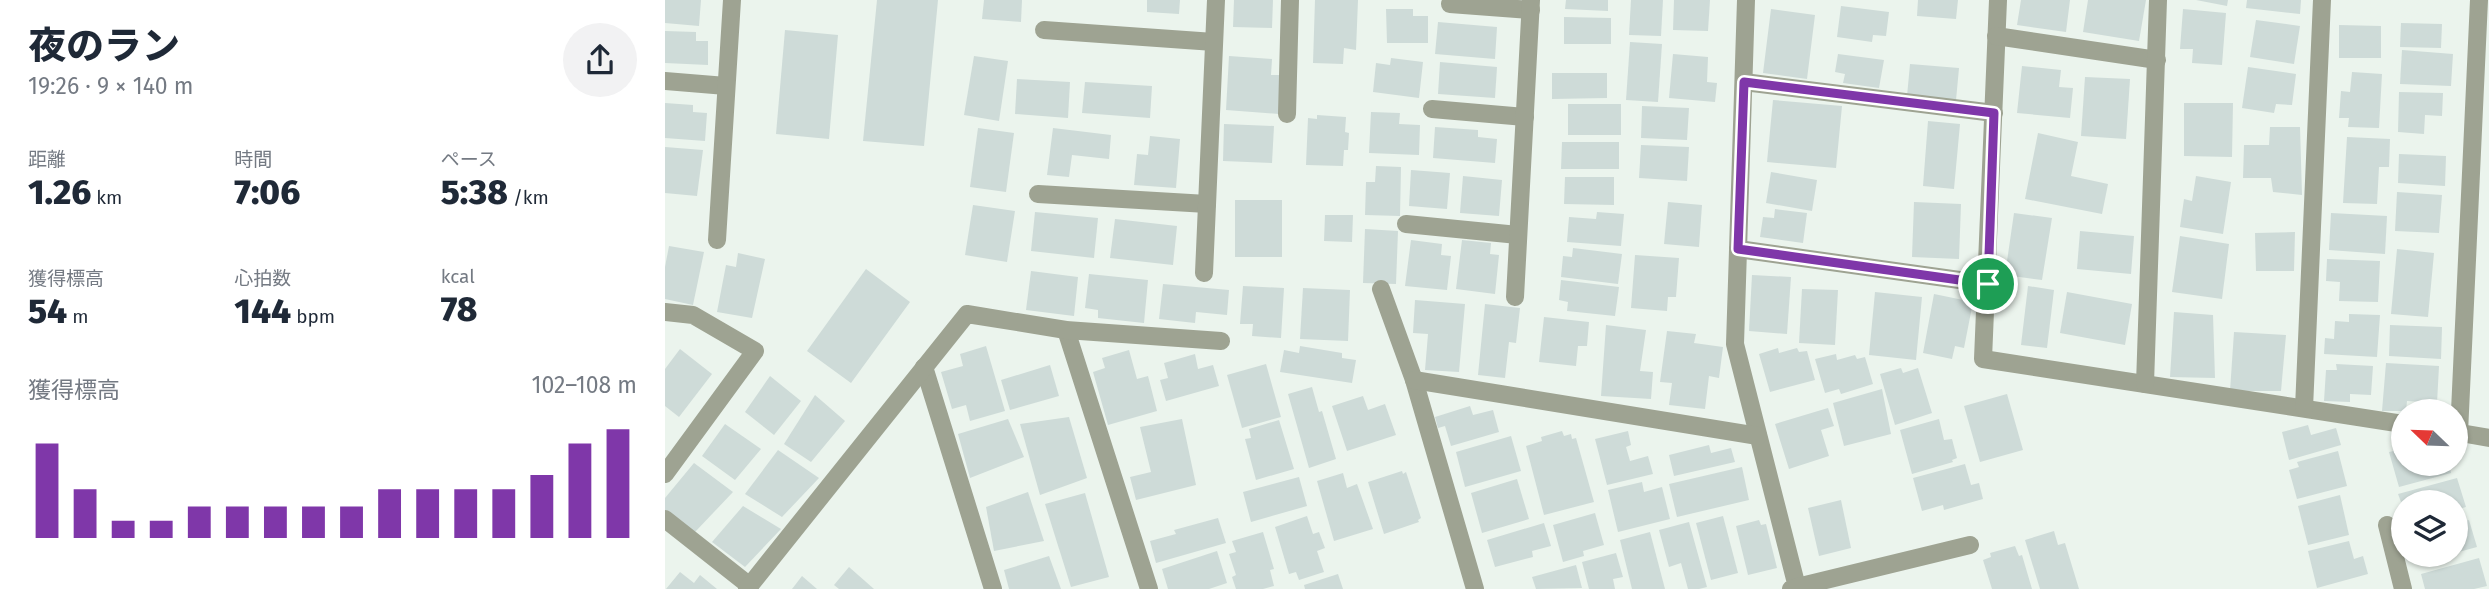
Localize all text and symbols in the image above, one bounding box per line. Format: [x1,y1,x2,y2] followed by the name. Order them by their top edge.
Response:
[28,23,180,69] text: 夜のラン
[563,23,637,97] button: share
[28,72,194,100] text: 19:26 · 9 × 140 m
[28,148,66,171] text: 距離
[234,148,272,171] text: 時間
[441,148,497,171] text: ペース
[28,171,91,213] text: 1.26
[234,171,300,213] text: 7:06
[441,171,508,213] text: 5:38
[91,186,122,209] text: km
[508,186,549,209] text: /km
[1958,254,2018,314] pin
[441,265,475,288] text: kcal
[1969,265,2007,303] icon: arrive
[28,267,104,290] text: 獲得標高
[234,267,291,290] text: 心拍数
[441,288,477,330] text: 78
[28,290,67,332] text: 54
[234,290,291,332] text: 144
[67,305,89,328] text: m
[291,305,335,328] text: bpm
[531,371,637,399] text: 102–108 m
[28,376,120,404] text: 獲得標高
[2391,399,2467,476] north arrow
[2391,399,2468,567] map controls
[2391,490,2468,567] button: layers

